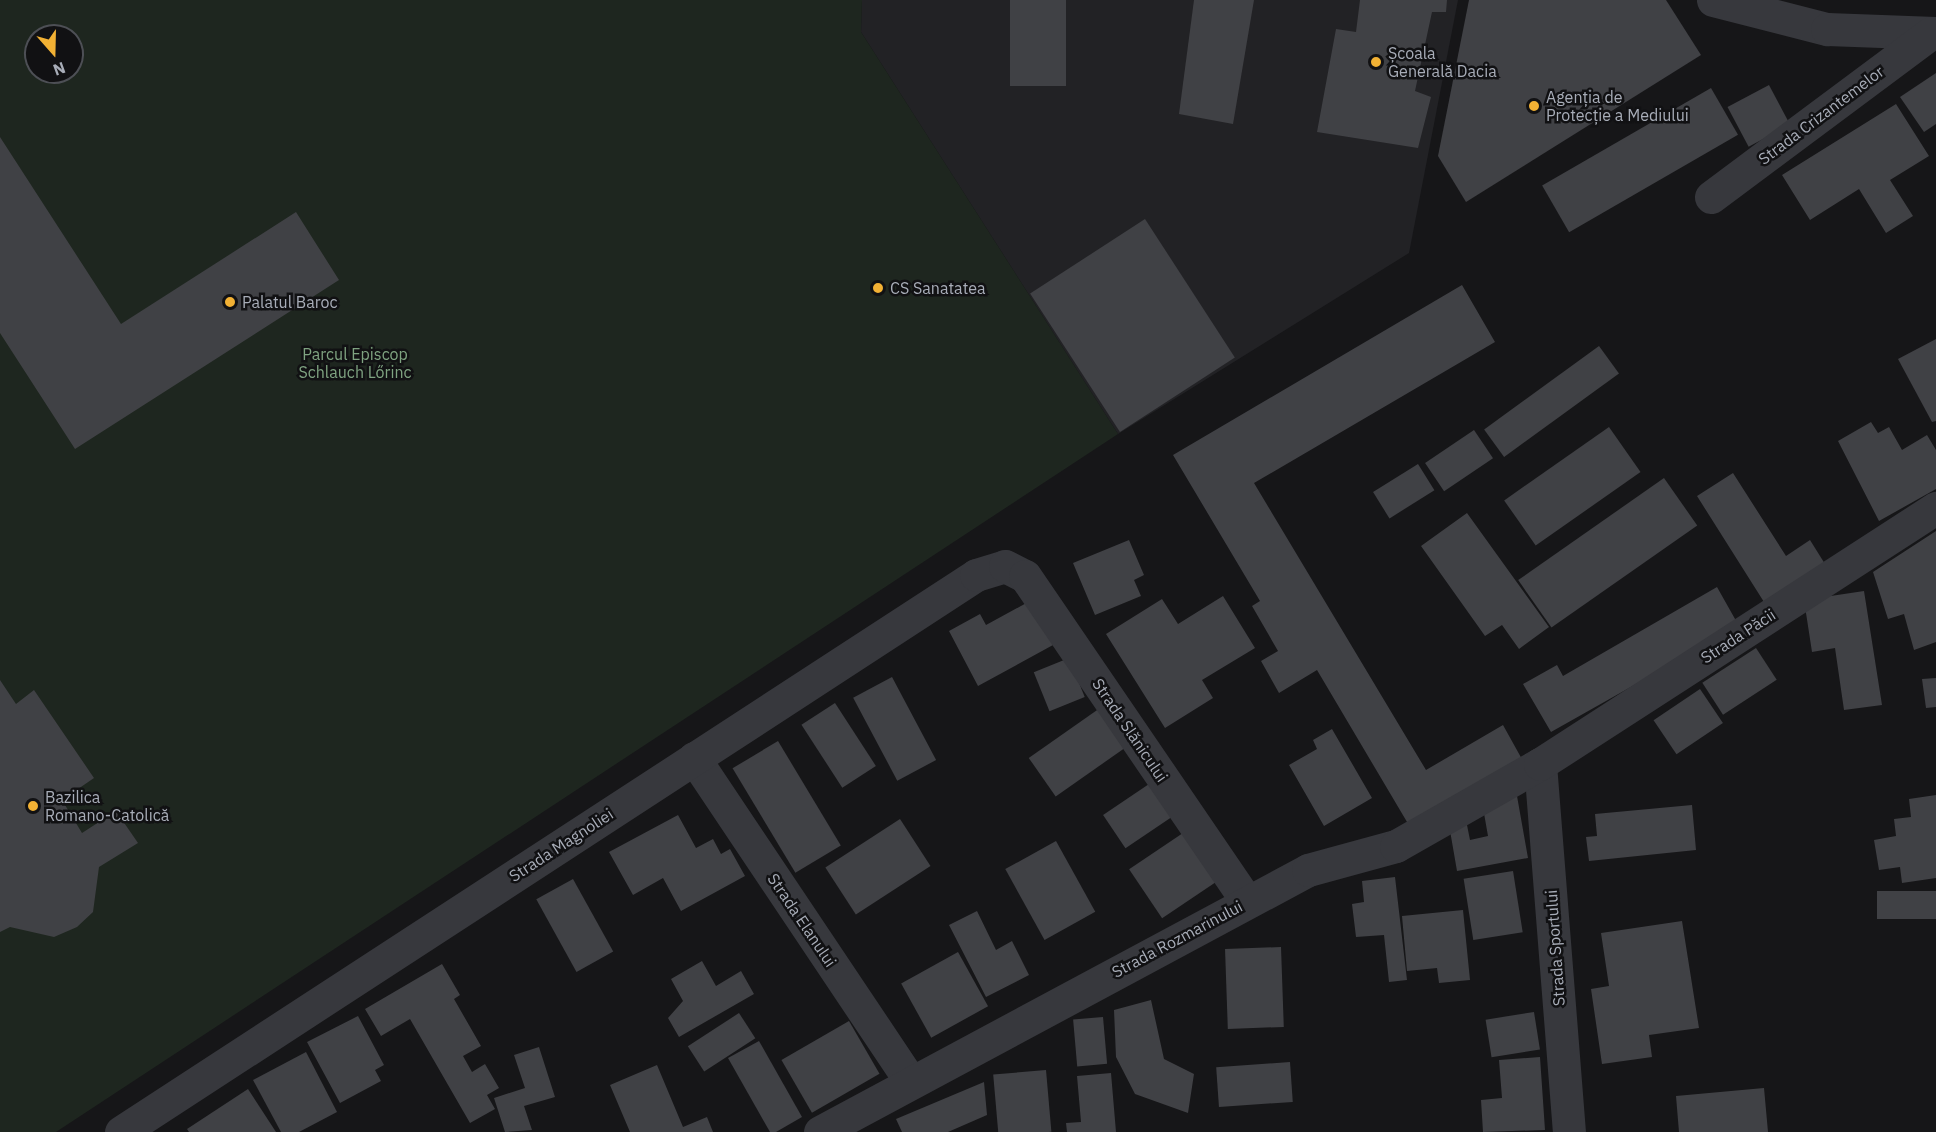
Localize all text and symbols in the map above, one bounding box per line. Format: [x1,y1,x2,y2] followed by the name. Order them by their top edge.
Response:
[24,24,84,84] north arrow
[1388,43,1497,81] place label: Școala Generală Dacia
[1369,55,1383,69] marker: Școala Generală Dacia
[51,58,68,80] text: N
[1755,62,1887,168] street label: Strada Crizantemelor
[1546,87,1689,125] place label: Agenția de Protecție a Mediului
[1527,99,1541,113] marker: Agenția de Protecție a Mediului
[890,278,986,298] place label: CS Sanatatea
[871,281,885,295] marker: CS Sanatatea
[242,292,338,312] place label: Palatul Baroc
[223,295,237,309] marker: Palatul Baroc
[298,344,412,382] park label: Parcul Episcop Schlauch Lőrinc
[1697,605,1779,667] street label: Strada Păcii
[1088,675,1172,785] street label: Strada Slănicului
[45,787,169,825] place label: Bazilica Romano-Catolică
[26,799,40,813] marker: Bazilica Romano-Catolică
[505,804,617,886] street label: Strada Magnoliei
[764,870,840,970] street label: Strada Elanului
[1541,889,1569,1007] street label: Strada Sportului
[1108,896,1246,982] street label: Strada Rozmarinului

